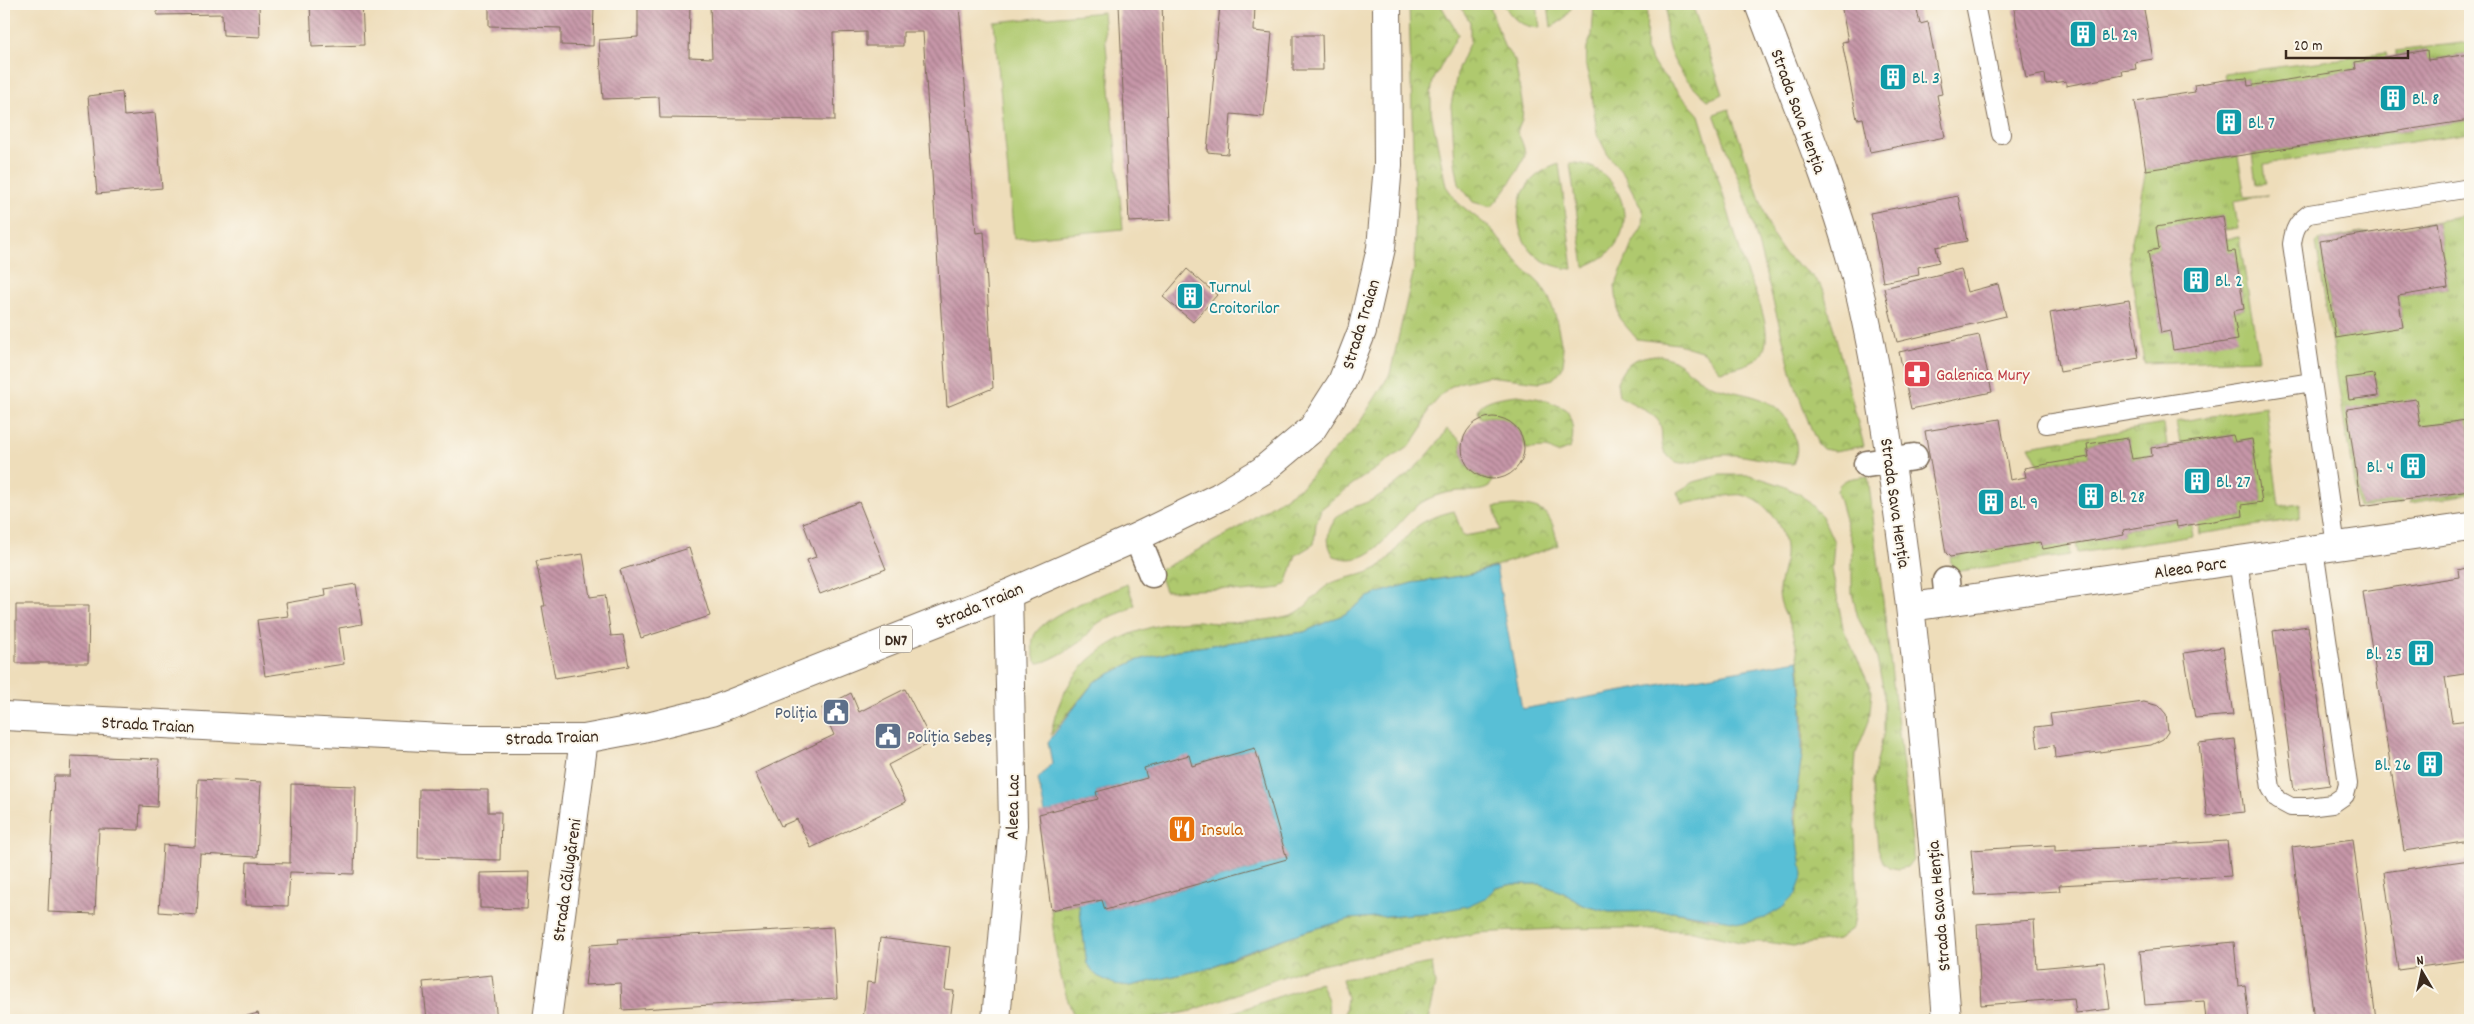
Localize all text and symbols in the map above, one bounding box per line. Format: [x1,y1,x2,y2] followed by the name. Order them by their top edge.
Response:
[2068,19,2098,49] building icon: Bl. 29
[2102,24,2138,49] place label: Bl. 29
[2286,28,2409,60] scale bar
[2294,36,2322,58] text: 20 m
[1763,46,1831,178] street label: Strada Sava Henția
[1878,62,1908,92] building icon: Bl. 3
[1912,67,1940,92] place label: Bl. 3
[2378,83,2408,113] building icon: Bl. 8
[2412,88,2439,113] place label: Bl. 8
[2214,107,2244,137] building icon: Bl. 7
[2248,112,2275,137] place label: Bl. 7
[2181,265,2211,295] building icon: Bl. 2
[2215,270,2243,295] place label: Bl. 2
[1209,276,1280,322] place label: Turnul Croitorilor
[1337,277,1388,373] street label: Strada Traian
[1175,281,1205,311] building icon: Turnul Croitorilor
[1902,359,1932,389] pharmacy icon: Galenica Mury
[1936,364,2030,389] place label: Galenica Mury
[1872,437,1915,570] street label: Strada Sava Henția
[2398,451,2428,481] building icon: Bl. 4
[2367,456,2394,481] place label: Bl. 4
[2182,466,2212,496] building icon: Bl. 27
[2216,471,2251,496] place label: Bl. 27
[2076,481,2106,511] building icon: Bl. 28
[2110,486,2145,511] place label: Bl. 28
[1976,487,2006,517] building icon: Bl. 9
[2010,492,2038,517] place label: Bl. 9
[2152,552,2228,587] street label: Aleea Parc
[932,578,1028,637] street label: Strada Traian
[880,626,912,652] road number: DN7
[2406,638,2436,668] building icon: Bl. 25
[2366,643,2402,668] place label: Bl. 25
[821,697,851,727] public building icon: Poliția
[775,702,818,727] place label: Poliția
[101,712,195,741] street label: Strada Traian
[873,721,903,751] public building icon: Poliția Sebeș
[505,725,599,754] street label: Strada Traian
[907,726,992,751] place label: Poliția Sebeș
[2415,749,2445,779] building icon: Bl. 26
[2374,754,2411,779] place label: Bl. 26
[1001,774,1028,840] street label: Aleea Lac
[1167,814,1197,844] restaurant icon: Insula
[547,817,589,943] street label: Strada Călugăreni
[1201,819,1244,844] place label: Insula
[1922,839,1959,972] street label: Strada Sava Henția
[2396,946,2446,996] north arrow
[2415,951,2425,972] text: N

